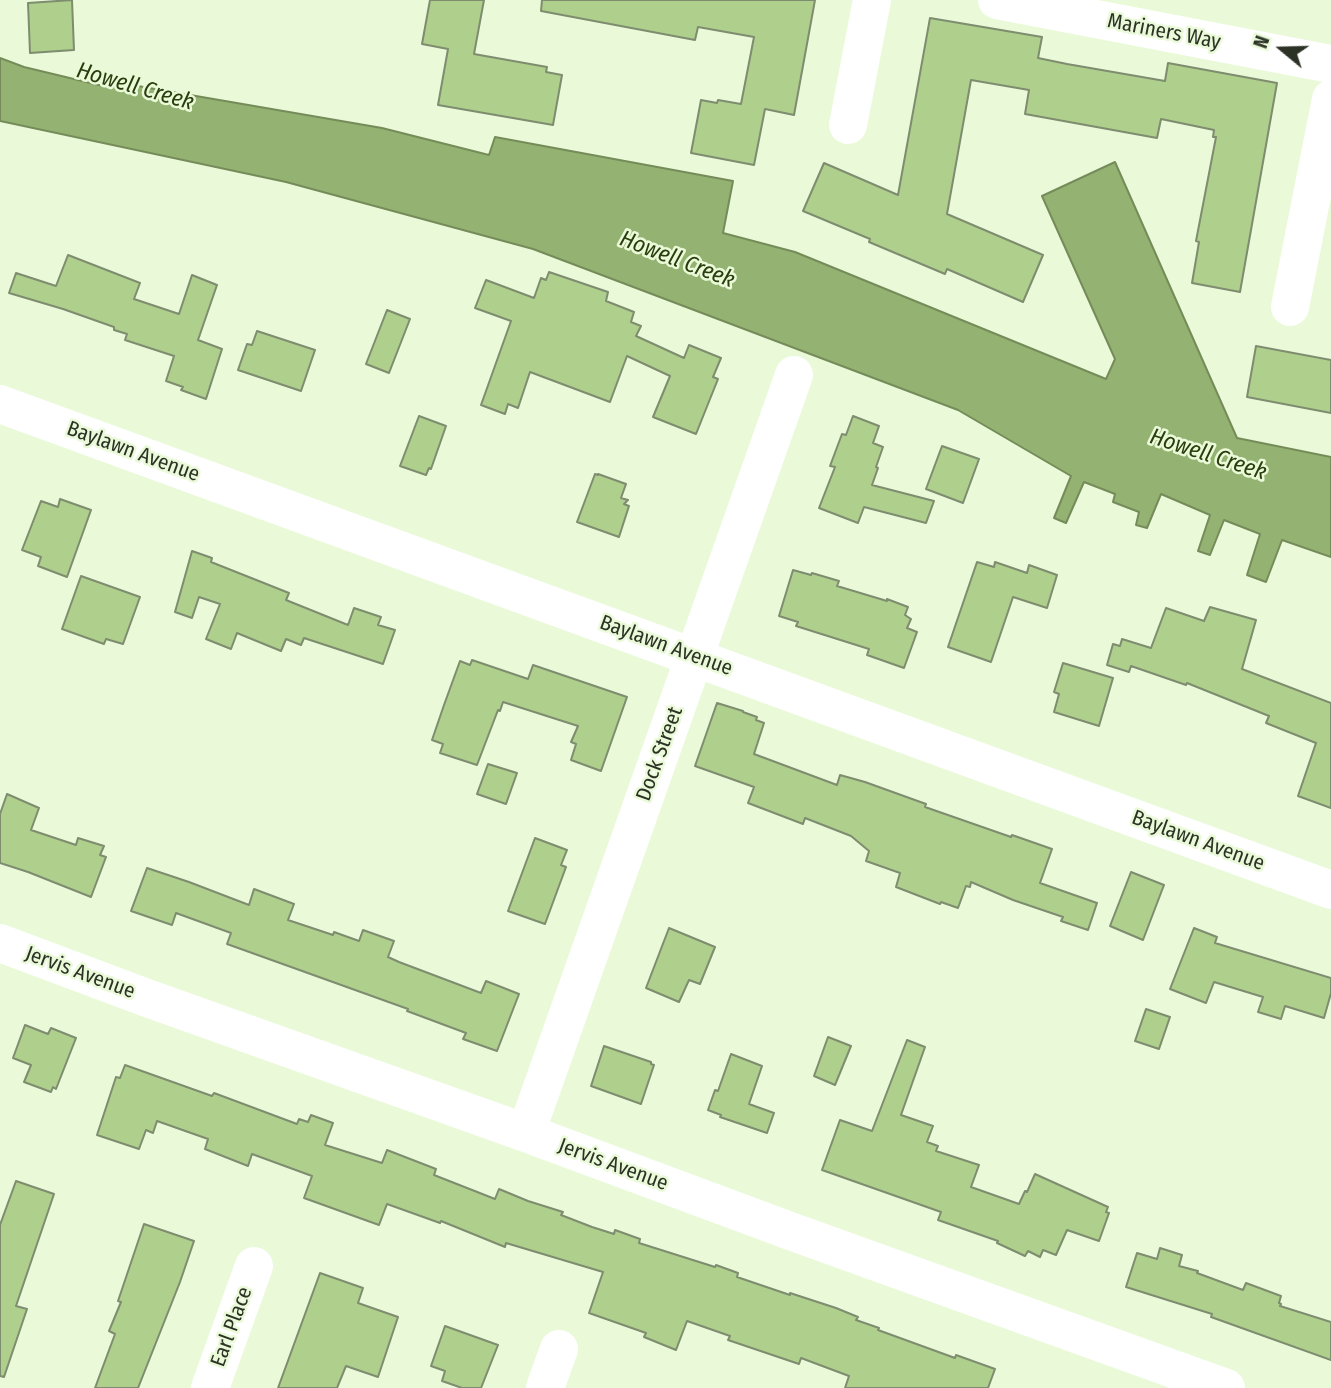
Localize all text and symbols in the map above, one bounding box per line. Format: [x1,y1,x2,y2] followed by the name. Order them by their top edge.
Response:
[1105,9,1223,55] street label: Mariners Way
[1247,14,1317,84] north arrow
[1249,33,1274,51] text: N
[73,57,197,117] water label: Howell Creek
[616,225,738,295] water label: Howell Creek
[63,416,203,488] street label: Baylawn Avenue
[1146,423,1270,487] water label: Howell Creek
[596,610,736,682] street label: Baylawn Avenue
[631,703,689,805] street label: Dock Street
[1128,805,1268,877] street label: Baylawn Avenue
[22,941,138,1005] street label: Jervis Avenue
[555,1133,671,1197] street label: Jervis Avenue
[206,1284,258,1370] street label: Earl Place

